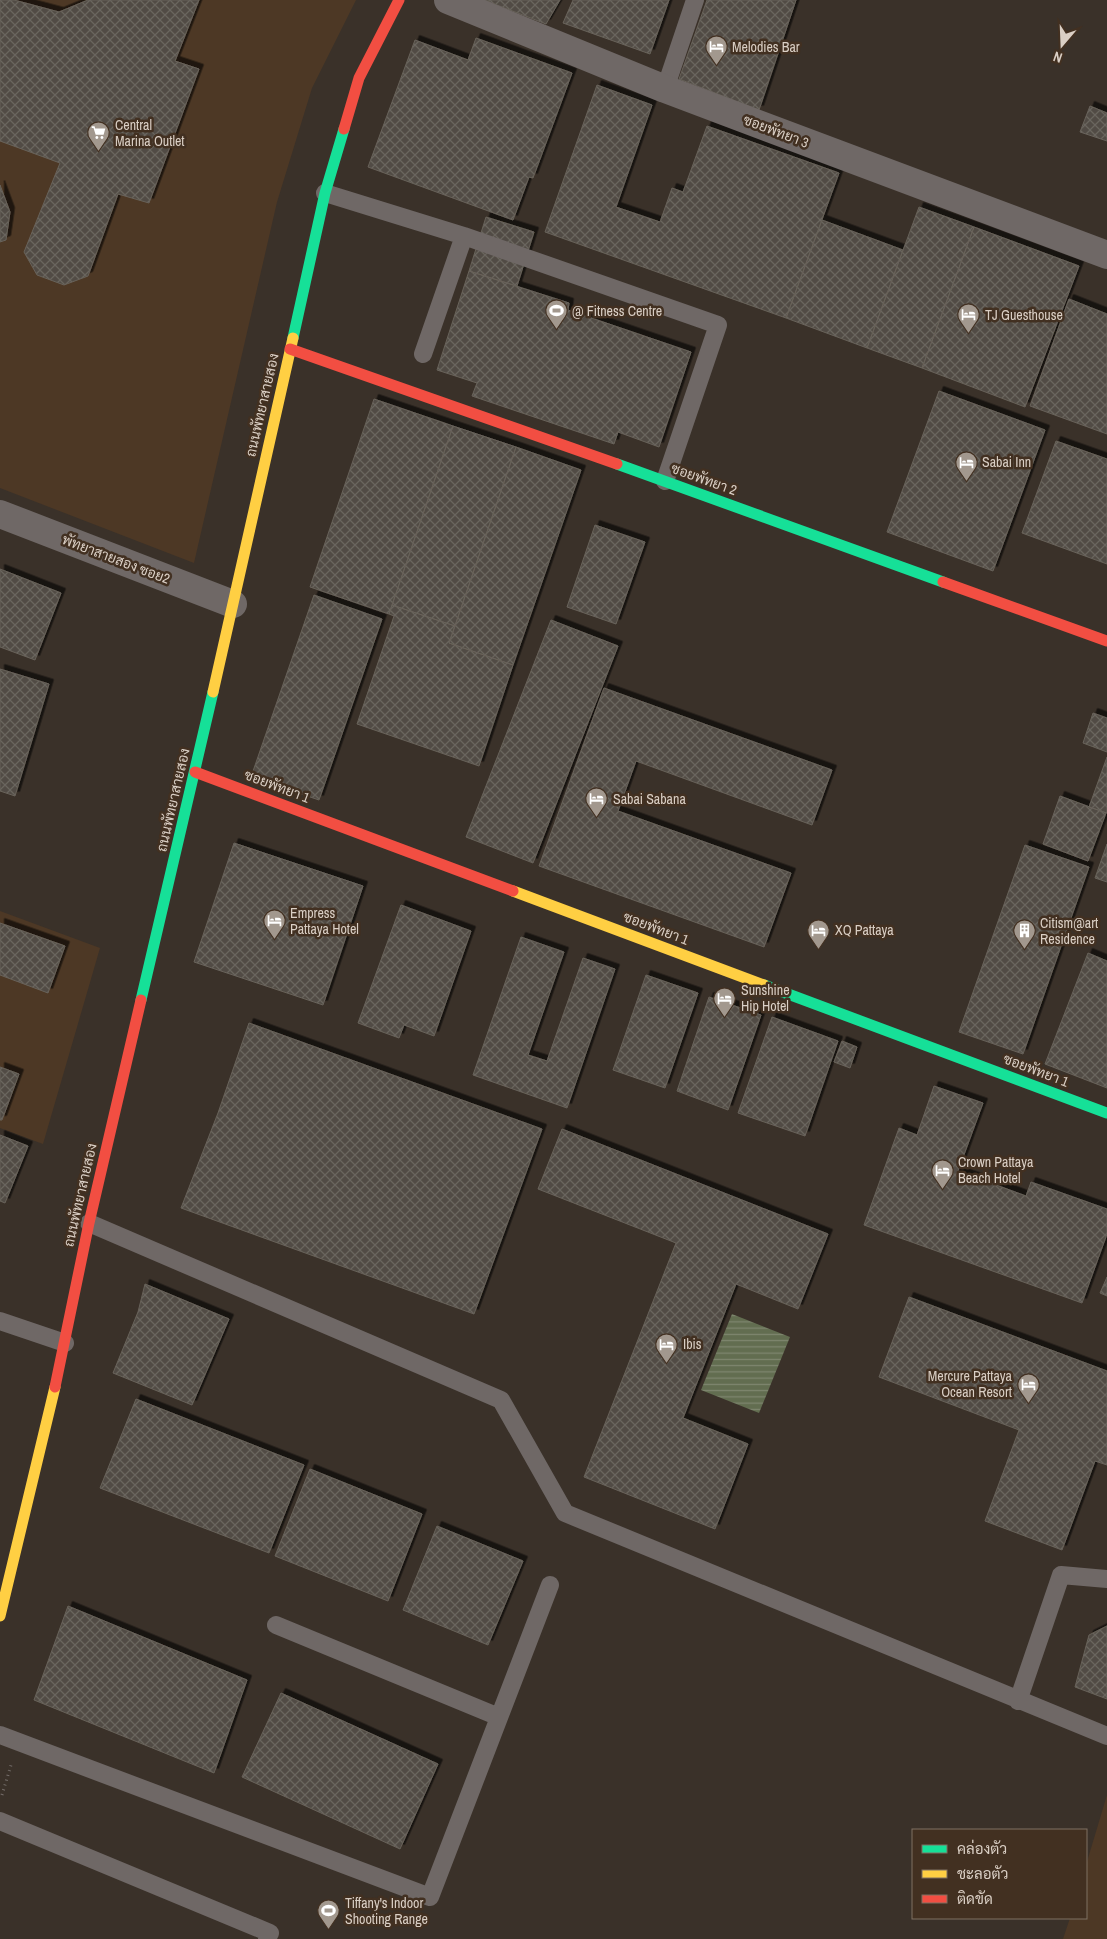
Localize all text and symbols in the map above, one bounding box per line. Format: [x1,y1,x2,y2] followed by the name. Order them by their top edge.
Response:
[1037,20,1087,70] north arrow
[704,35,728,66] hotel icon: Melodies Bar
[732,38,800,56] place label: Melodies Bar
[1051,47,1065,67] text: N
[741,110,811,152] street label: ซอยพัทยา 3
[115,116,185,150] place label: Central Marina Outlet
[87,121,111,152] supermarket icon: Central Marina Outlet
[544,299,568,330] sports icon: @ Fitness Centre
[572,302,662,320] place label: @ Fitness Centre
[957,303,981,334] hotel icon: TJ Guesthouse
[985,306,1063,324] place label: TJ Guesthouse
[241,351,283,459] street label: ถนนพัทยาสายสอง
[954,450,978,481] hotel icon: Sabai Inn
[982,453,1031,471] place label: Sabai Inn
[669,459,739,499] street label: ซอยพัทยา 2
[60,530,172,588] street label: พัทยาสายสอง ซอย2
[152,746,194,854] street label: ถนนพัทยาสายสอง
[242,765,313,807] street label: ซอยพัทยา 1
[585,787,609,818] hotel icon: Sabai Sabana
[613,790,686,808] place label: Sabai Sabana
[290,904,359,938] place label: Empress Pattaya Hotel
[621,907,692,949] street label: ซอยพัทยา 1
[262,909,286,940] hotel icon: Empress Pattaya Hotel
[1040,914,1098,948] place label: Citism@art Residence
[807,918,831,949] hotel icon: XQ Pattaya
[1012,919,1036,950] building icon: Citism@art Residence
[835,921,894,939] place label: XQ Pattaya
[741,981,790,1015] place label: Sunshine Hip Hotel
[713,986,737,1017] hotel icon: Sunshine Hip Hotel
[1001,1049,1072,1091] street label: ซอยพัทยา 1
[59,1141,101,1249] street label: ถนนพัทยาสายสอง
[958,1153,1034,1187] place label: Crown Pattaya Beach Hotel
[930,1158,954,1189] hotel icon: Crown Pattaya Beach Hotel
[655,1332,679,1363] hotel icon: Ibis
[683,1335,702,1353] place label: Ibis
[928,1367,1013,1401] place label: Mercure Pattaya Ocean Resort
[1016,1372,1040,1403] hotel icon: Mercure Pattaya Ocean Resort
[912,1829,1087,1919] legend
[957,1838,1007,1859] text: คล่องตัว
[957,1863,1008,1884] text: ชะลอตัว
[957,1888,993,1909] text: ติดขัด
[345,1894,428,1928] place label: Tiffany's Indoor Shooting Range
[317,1899,341,1930] sports icon: Tiffany's Indoor Shooting Range

